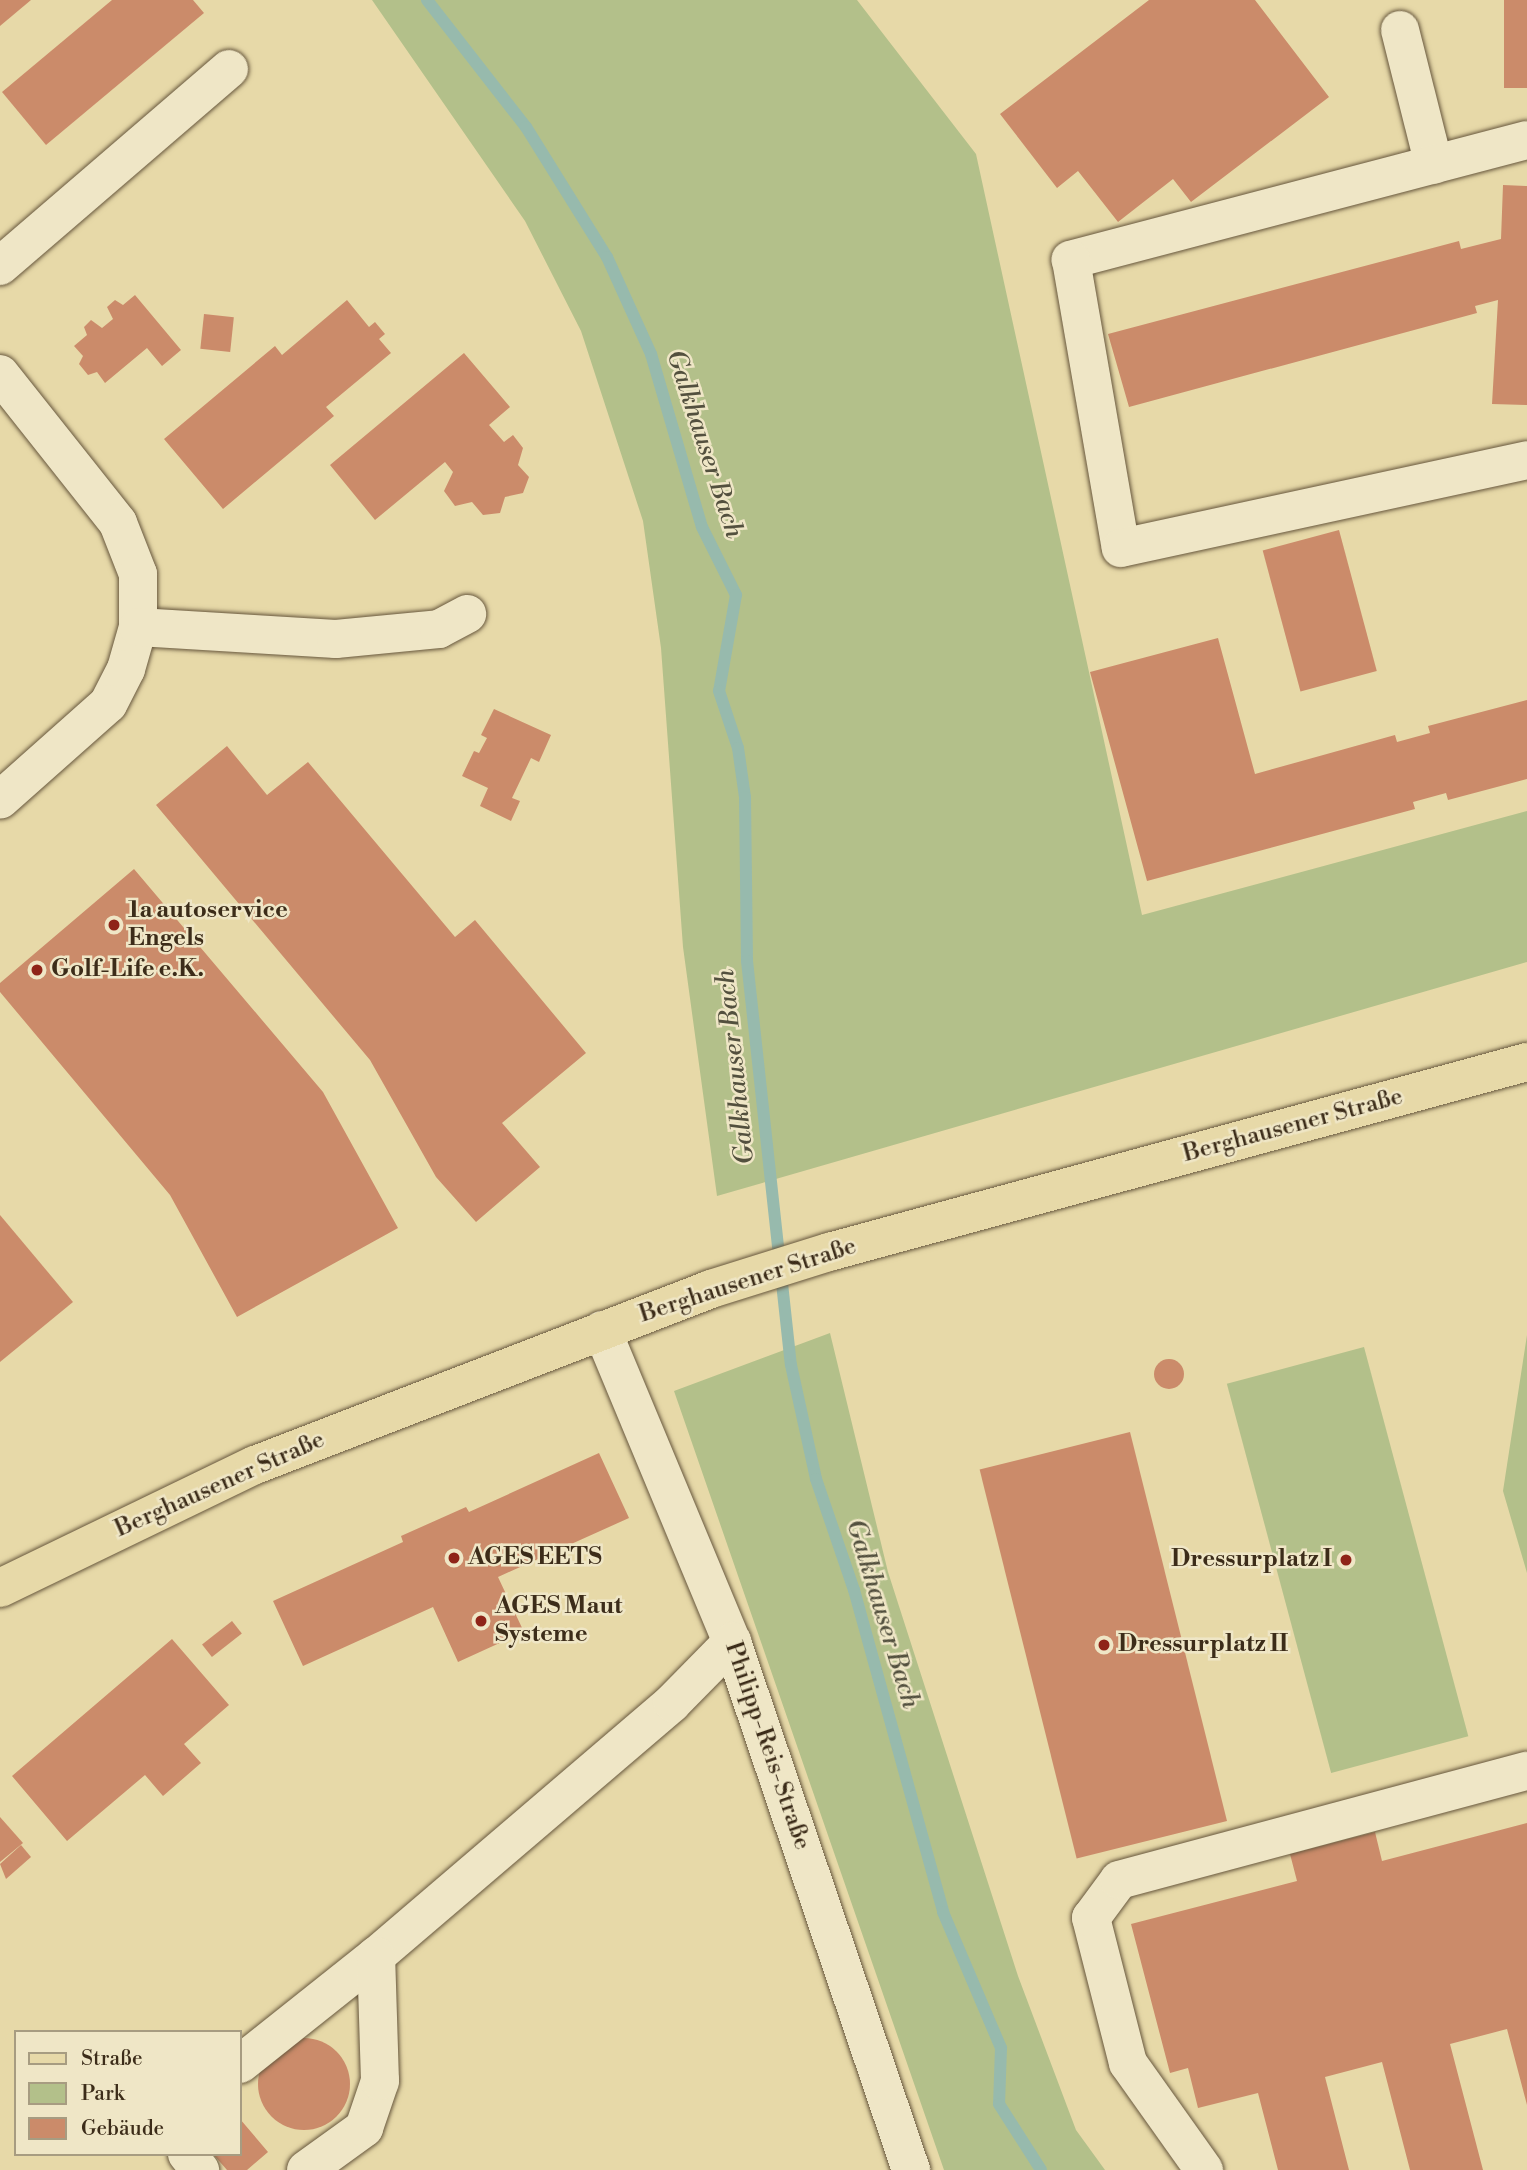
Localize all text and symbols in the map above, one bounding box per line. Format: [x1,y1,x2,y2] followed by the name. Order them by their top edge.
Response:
[659,346,749,542] water label: Galkhauser Bach
[128,897,288,953] place label: 1a autoservice Engels
[106,917,122,933] marker: 1a autoservice Engels
[51,956,204,984] place label: Golf-Life e.K.
[29,962,45,978] marker: Golf-Life e.K.
[710,968,762,1166] water label: Galkhauser Bach
[1180,1083,1406,1169] street label: Berghausener Straße
[636,1232,860,1330] street label: Berghausener Straße
[111,1426,329,1544] street label: Berghausener Straße
[838,1516,926,1712] water label: Galkhauser Bach
[468,1544,602,1572] place label: AGES EETS
[1171,1546,1332,1574] place label: Dressurplatz I
[446,1550,462,1566] marker: AGES EETS
[1338,1552,1354,1568] marker: Dressurplatz I
[495,1593,623,1649] place label: AGES Maut Systeme
[473,1613,489,1629] marker: AGES Maut Systeme
[1118,1631,1288,1659] place label: Dressurplatz II
[1096,1637,1112,1653] marker: Dressurplatz II
[718,1638,816,1854] street label: Philipp-Reis-Straße
[14,2030,242,2156] legend
[81,2046,143,2072] text: Straße
[81,2081,125,2107] text: Park
[81,2116,164,2142] text: Gebäude

